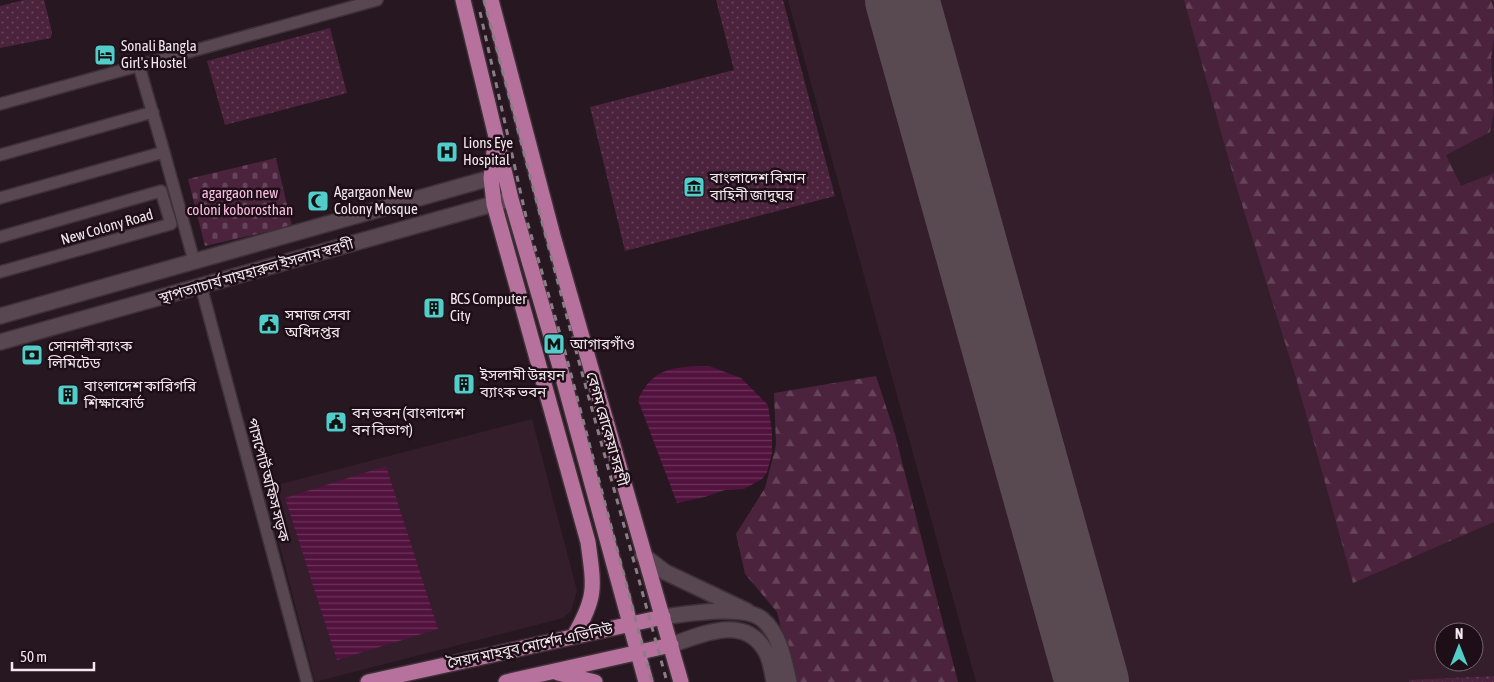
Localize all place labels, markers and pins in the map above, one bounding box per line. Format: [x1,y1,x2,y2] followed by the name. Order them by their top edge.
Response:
[121,37,197,71] place label: Sonali Bangla Girl's Hostel
[93,43,117,67] hotel icon: Sonali Bangla Girl's Hostel
[463,134,513,168] place label: Lions Eye Hospital
[435,140,459,164] hospital icon: Lions Eye Hospital
[709,169,807,203] place label: বাংলাদেশ বিমান বাহিনী জাদুঘর
[682,175,706,199] museum icon: বাংলাদেশ বিমান বাহিনী জাদুঘর
[334,183,418,217] place label: Agargaon New Colony Mosque
[306,189,330,213] mosque icon: Agargaon New Colony Mosque
[450,290,527,324] place label: BCS Computer City
[422,296,446,320] building icon: BCS Computer City
[284,306,351,340] place label: সমাজ সেবা অধিদপ্তর
[257,312,281,336] public building icon: সমাজ সেবা অধিদপ্তর
[542,332,566,356] metro station icon: আগারগাঁও
[569,335,635,352] place label: আগারগাঁও
[47,337,133,371] place label: সোনালী ব্যাংক লিমিটেড
[20,343,44,367] bank icon: সোনালী ব্যাংক লিমিটেড
[479,366,566,400] place label: ইসলামী উন্নয়ন ব্যাংক ভবন
[452,372,476,396] building icon: ইসলামী উন্নয়ন ব্যাংক ভবন
[83,377,197,411] place label: বাংলাদেশ কারিগরি শিক্ষাবোর্ড
[56,383,80,407] building icon: বাংলাদেশ কারিগরি শিক্ষাবোর্ড
[351,404,465,438] place label: বন ভবন (বাংলাদেশ বন বিভাগ)
[324,410,348,434] public building icon: বন ভবন (বাংলাদেশ বন বিভাগ)

